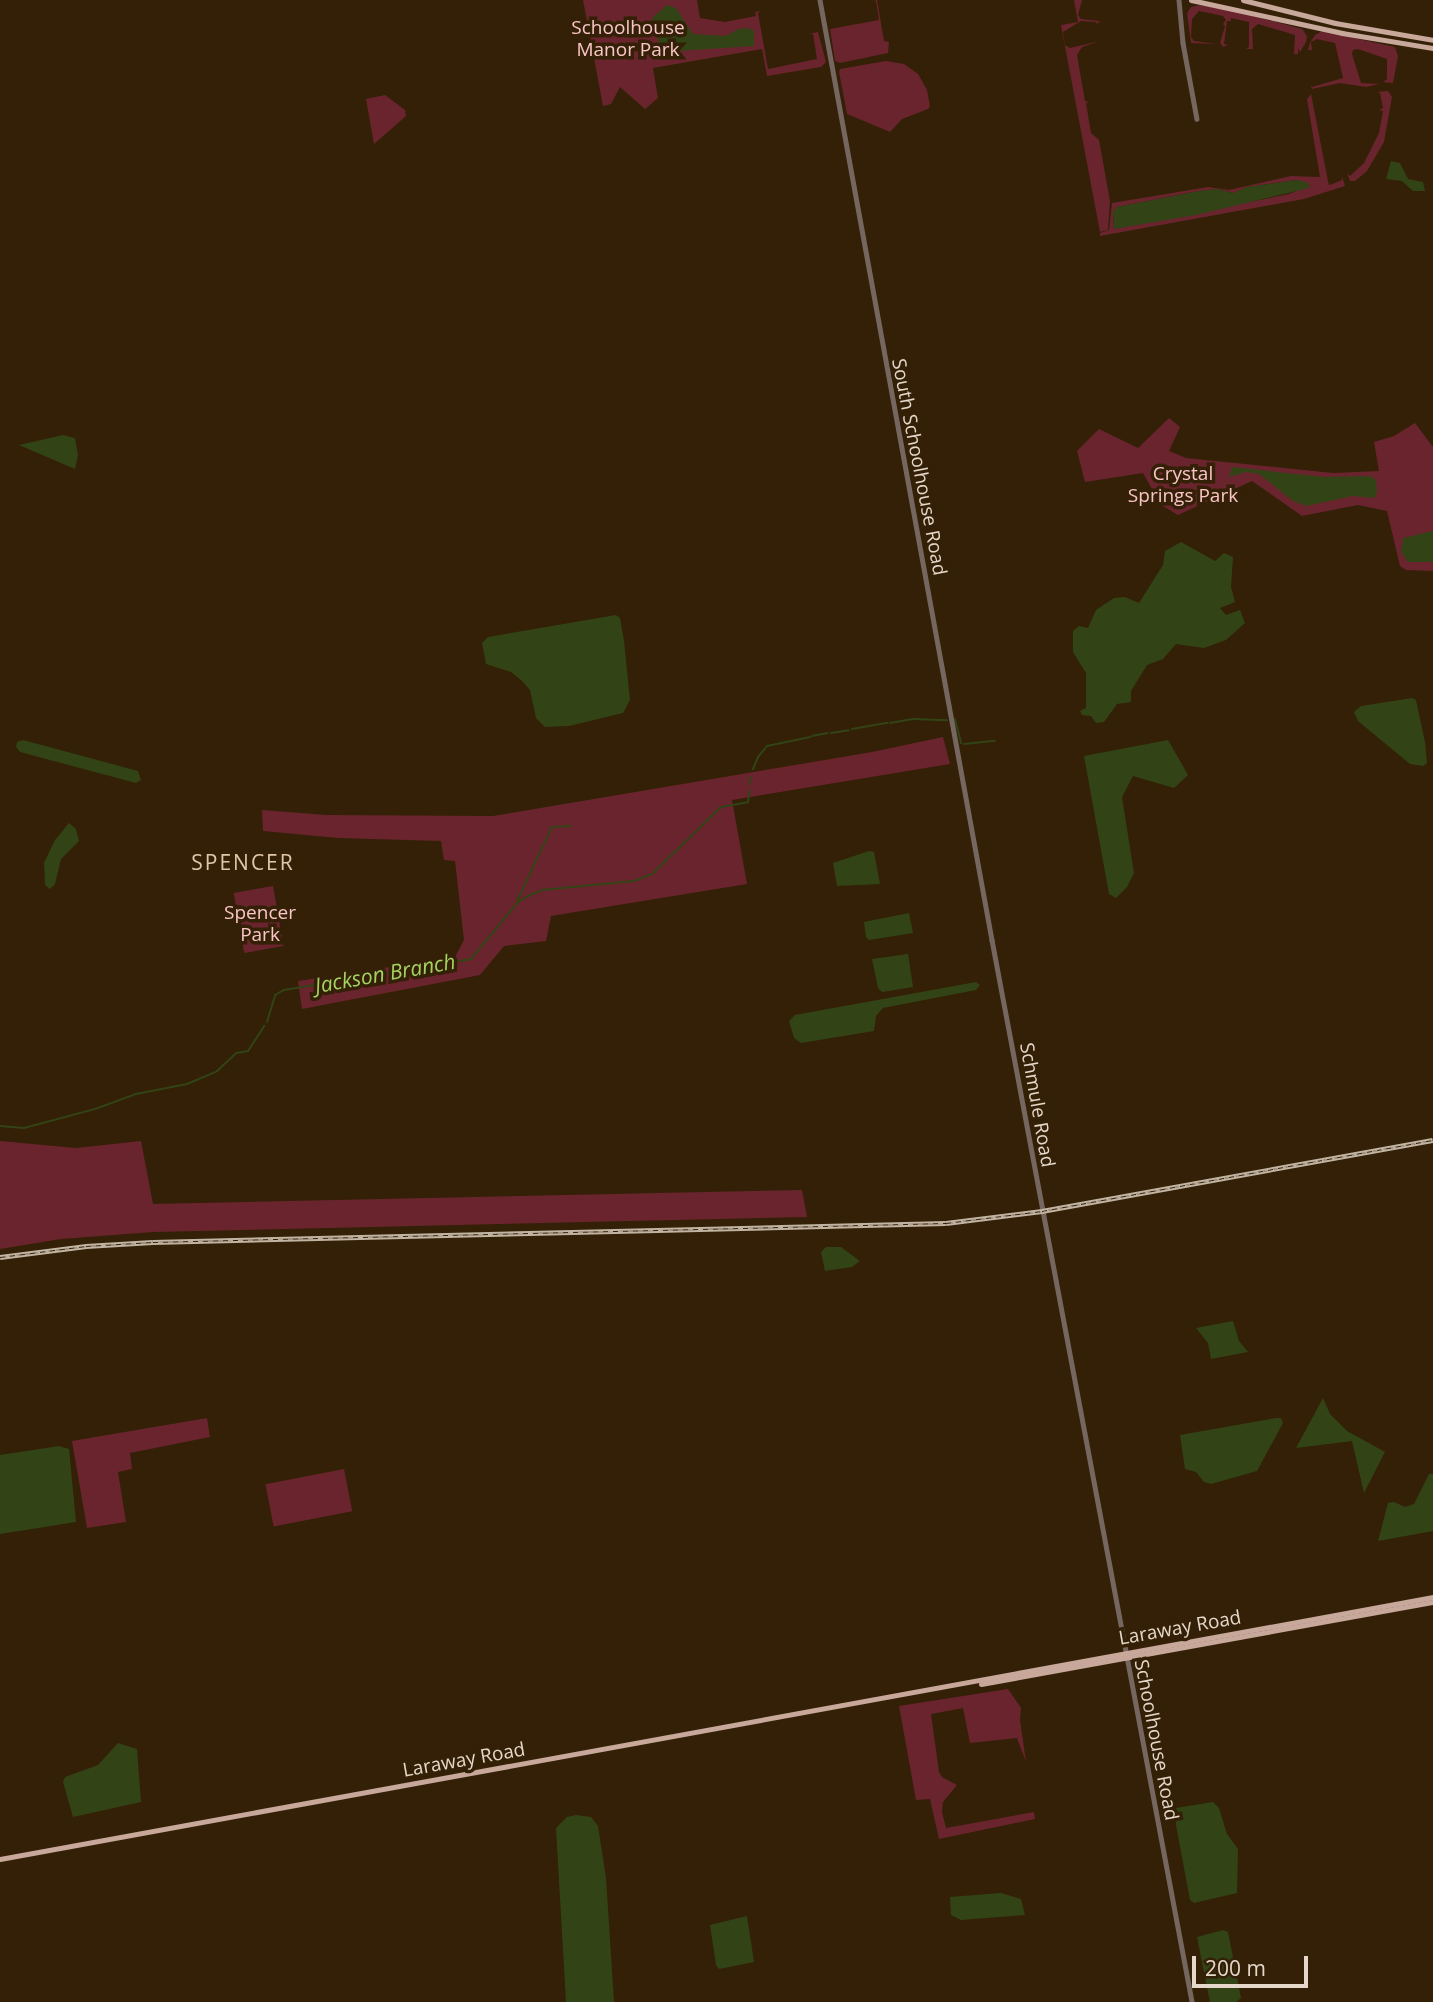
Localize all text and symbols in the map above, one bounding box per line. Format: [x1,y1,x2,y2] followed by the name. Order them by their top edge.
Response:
[571,17,685,61] park label: Schoolhouse Manor Park
[887,357,951,577] street label: South Schoolhouse Road
[1128,463,1238,507] park label: Crystal Springs Park
[192,849,294,875] district label: SPENCER
[224,902,296,946] park label: Spencer Park
[313,948,457,998] water label: Jackson Branch
[1015,1041,1059,1169] street label: Schmule Road
[1117,1606,1243,1650] street label: Laraway Road
[1129,1658,1183,1822] street label: Schoolhouse Road
[401,1738,527,1782] street label: Laraway Road
[1195,1942,1310,1986] scale bar
[1205,1954,1266,1982] text: 200 m

